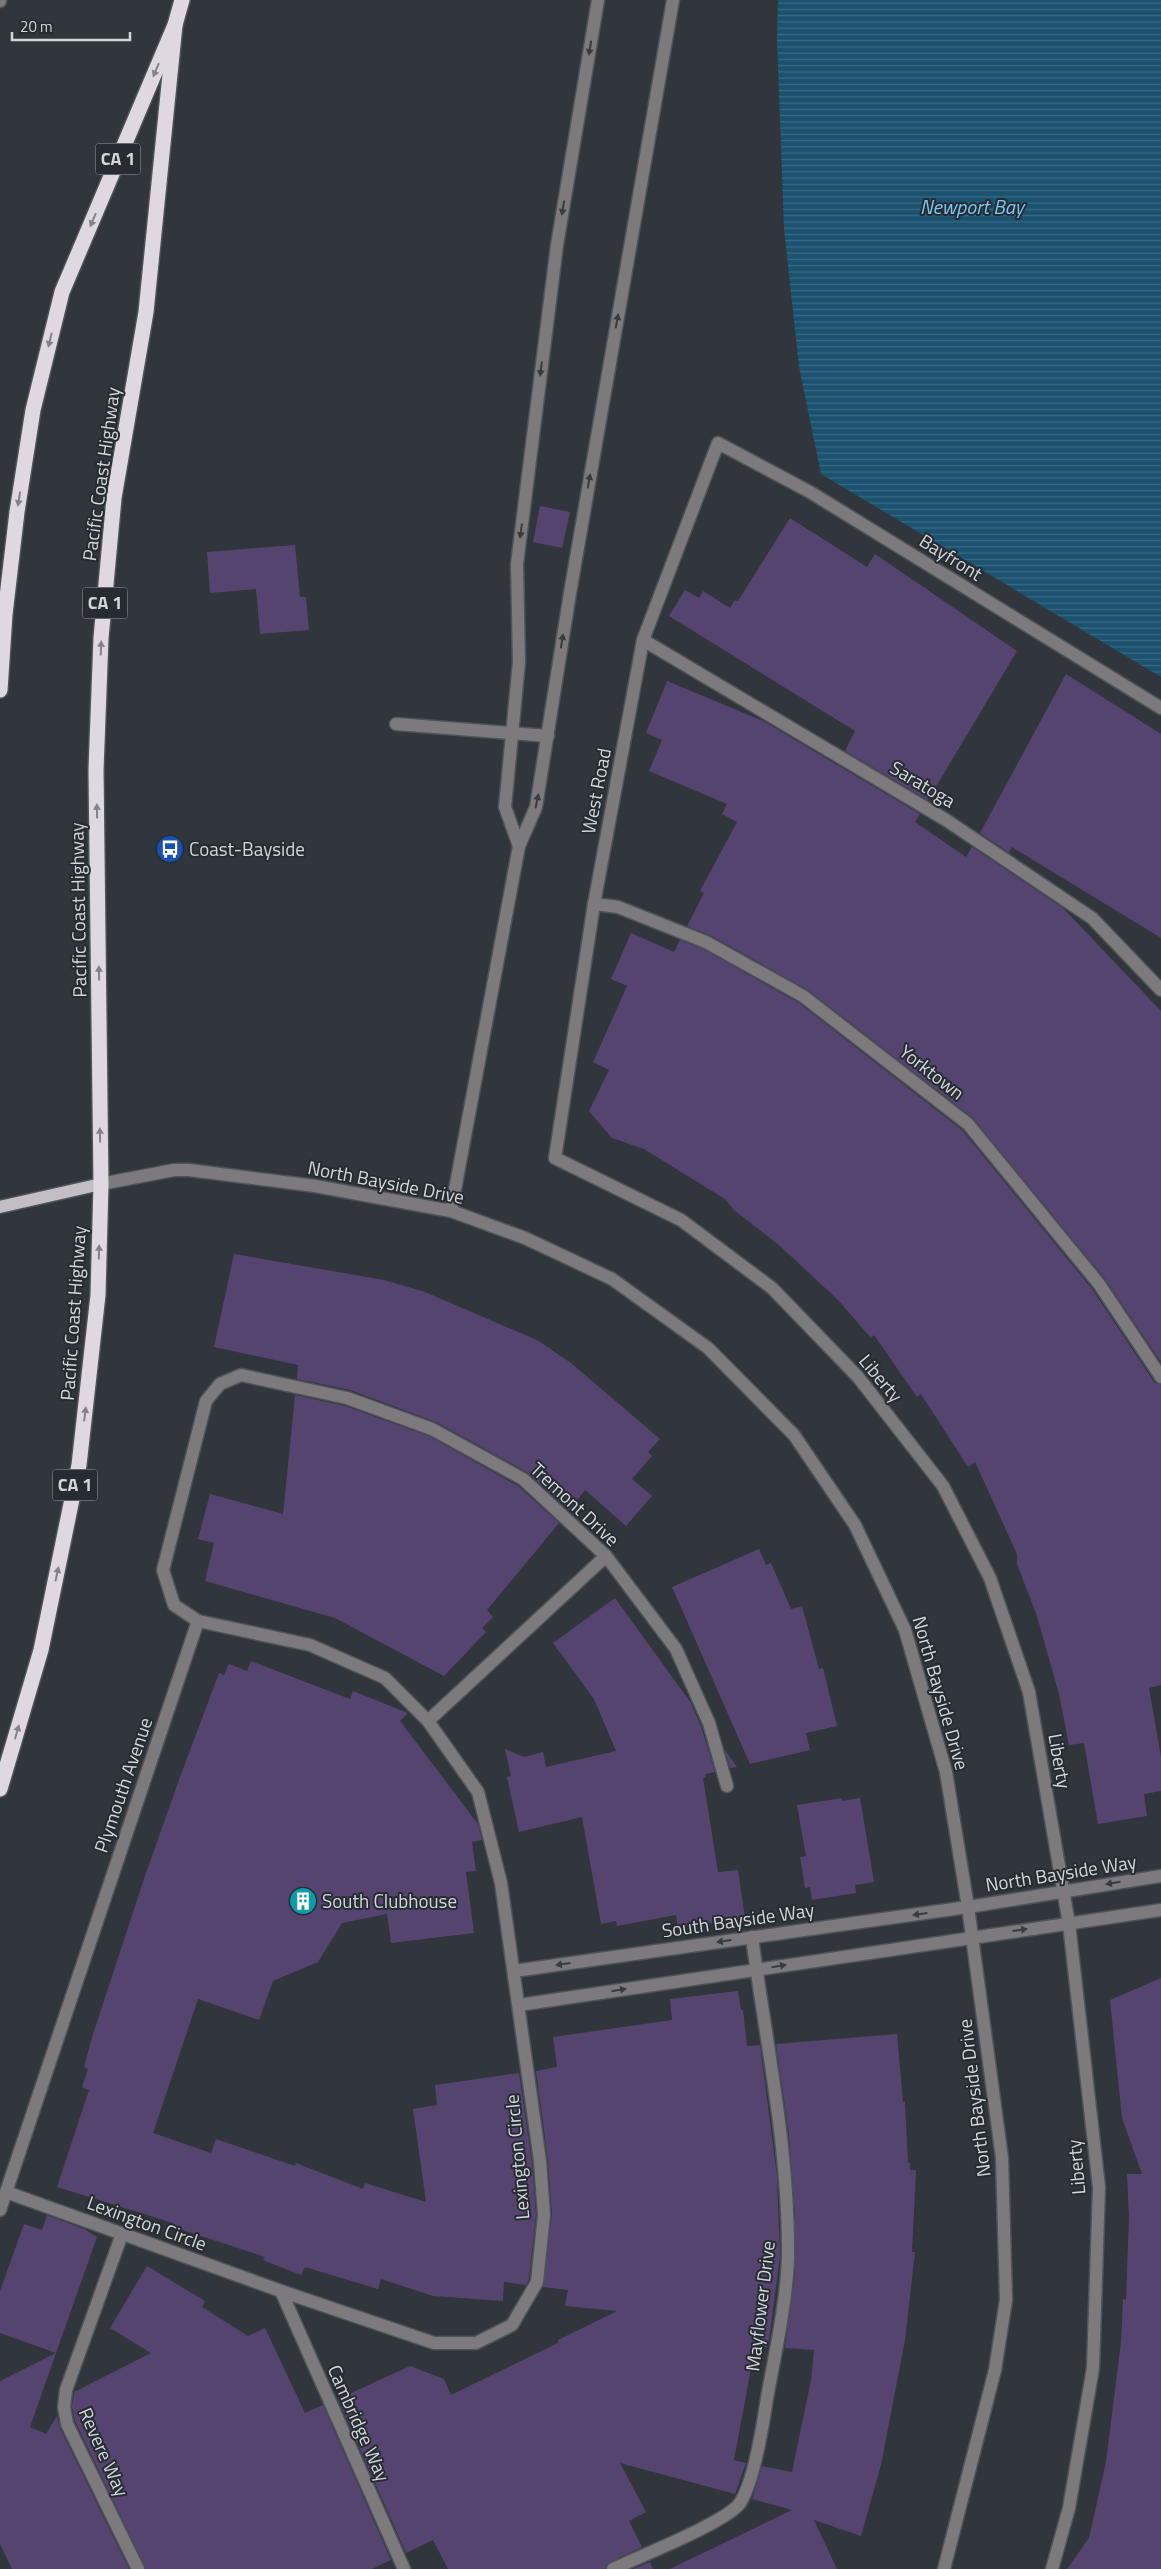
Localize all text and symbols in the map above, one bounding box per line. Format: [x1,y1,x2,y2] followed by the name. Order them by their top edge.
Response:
[12,10,130,42] scale bar
[20,15,53,38] text: 20 m
[585,40,593,56] one-way arrow
[151,63,159,77] one-way arrow
[96,144,140,174] road number: CA 1
[920,191,1026,222] water label: Newport Bay
[559,201,567,217] one-way arrow
[88,213,96,227] one-way arrow
[613,312,621,328] one-way arrow
[46,332,54,347] one-way arrow
[537,362,545,378] one-way arrow
[74,385,127,563] street label: Pacific Coast Highway
[586,472,594,488] one-way arrow
[14,491,22,507] one-way arrow
[517,523,525,539] one-way arrow
[914,526,989,588] street label: Bayfront
[82,588,128,618] road number: CA 1
[559,633,567,649] one-way arrow
[97,640,105,656] one-way arrow
[573,745,618,836] street label: West Road
[885,753,962,815] street label: Saratoga
[533,794,541,809] one-way arrow
[93,802,101,818] one-way arrow
[61,822,94,998] street label: Pacific Coast Highway
[155,834,185,864] bus stop icon: Coast-Bayside
[189,834,305,863] place label: Coast-Bayside
[95,965,103,981] one-way arrow
[893,1037,971,1106] street label: Yorktown
[96,1127,104,1143] one-way arrow
[305,1152,467,1211] street label: North Bayside Drive
[52,1225,93,1401] street label: Pacific Coast Highway
[96,1244,104,1260] one-way arrow
[853,1347,910,1408] street label: Liberty
[81,1406,89,1422] one-way arrow
[524,1455,626,1553] street label: Tremont Drive
[52,1470,98,1500] road number: CA 1
[53,1566,61,1582] one-way arrow
[906,1612,977,1773] street label: North Bayside Drive
[86,1713,159,1856] street label: Plymouth Avenue
[14,1724,22,1739] one-way arrow
[1041,1731,1080,1791] street label: Liberty
[983,1846,1139,1899] street label: North Bayside Way
[1105,1880,1121,1888] one-way arrow
[288,1886,318,1916] building icon: South Clubhouse
[322,1886,457,1915] place label: South Clubhouse
[660,1894,816,1945] street label: South Bayside Way
[911,1910,927,1918] one-way arrow
[1012,1926,1028,1934] one-way arrow
[716,1937,732,1945] one-way arrow
[555,1960,571,1968] one-way arrow
[772,1962,788,1970] one-way arrow
[611,1986,627,1994] one-way arrow
[949,2017,998,2179] street label: North Bayside Drive
[497,2093,536,2221] street label: Lexington Circle
[1059,2138,1092,2196] street label: Liberty
[83,2187,211,2258] street label: Lexington Circle
[737,2239,782,2373] street label: Mayflower Drive
[321,2360,398,2486] street label: Cambridge Way
[72,2403,137,2501] street label: Revere Way

